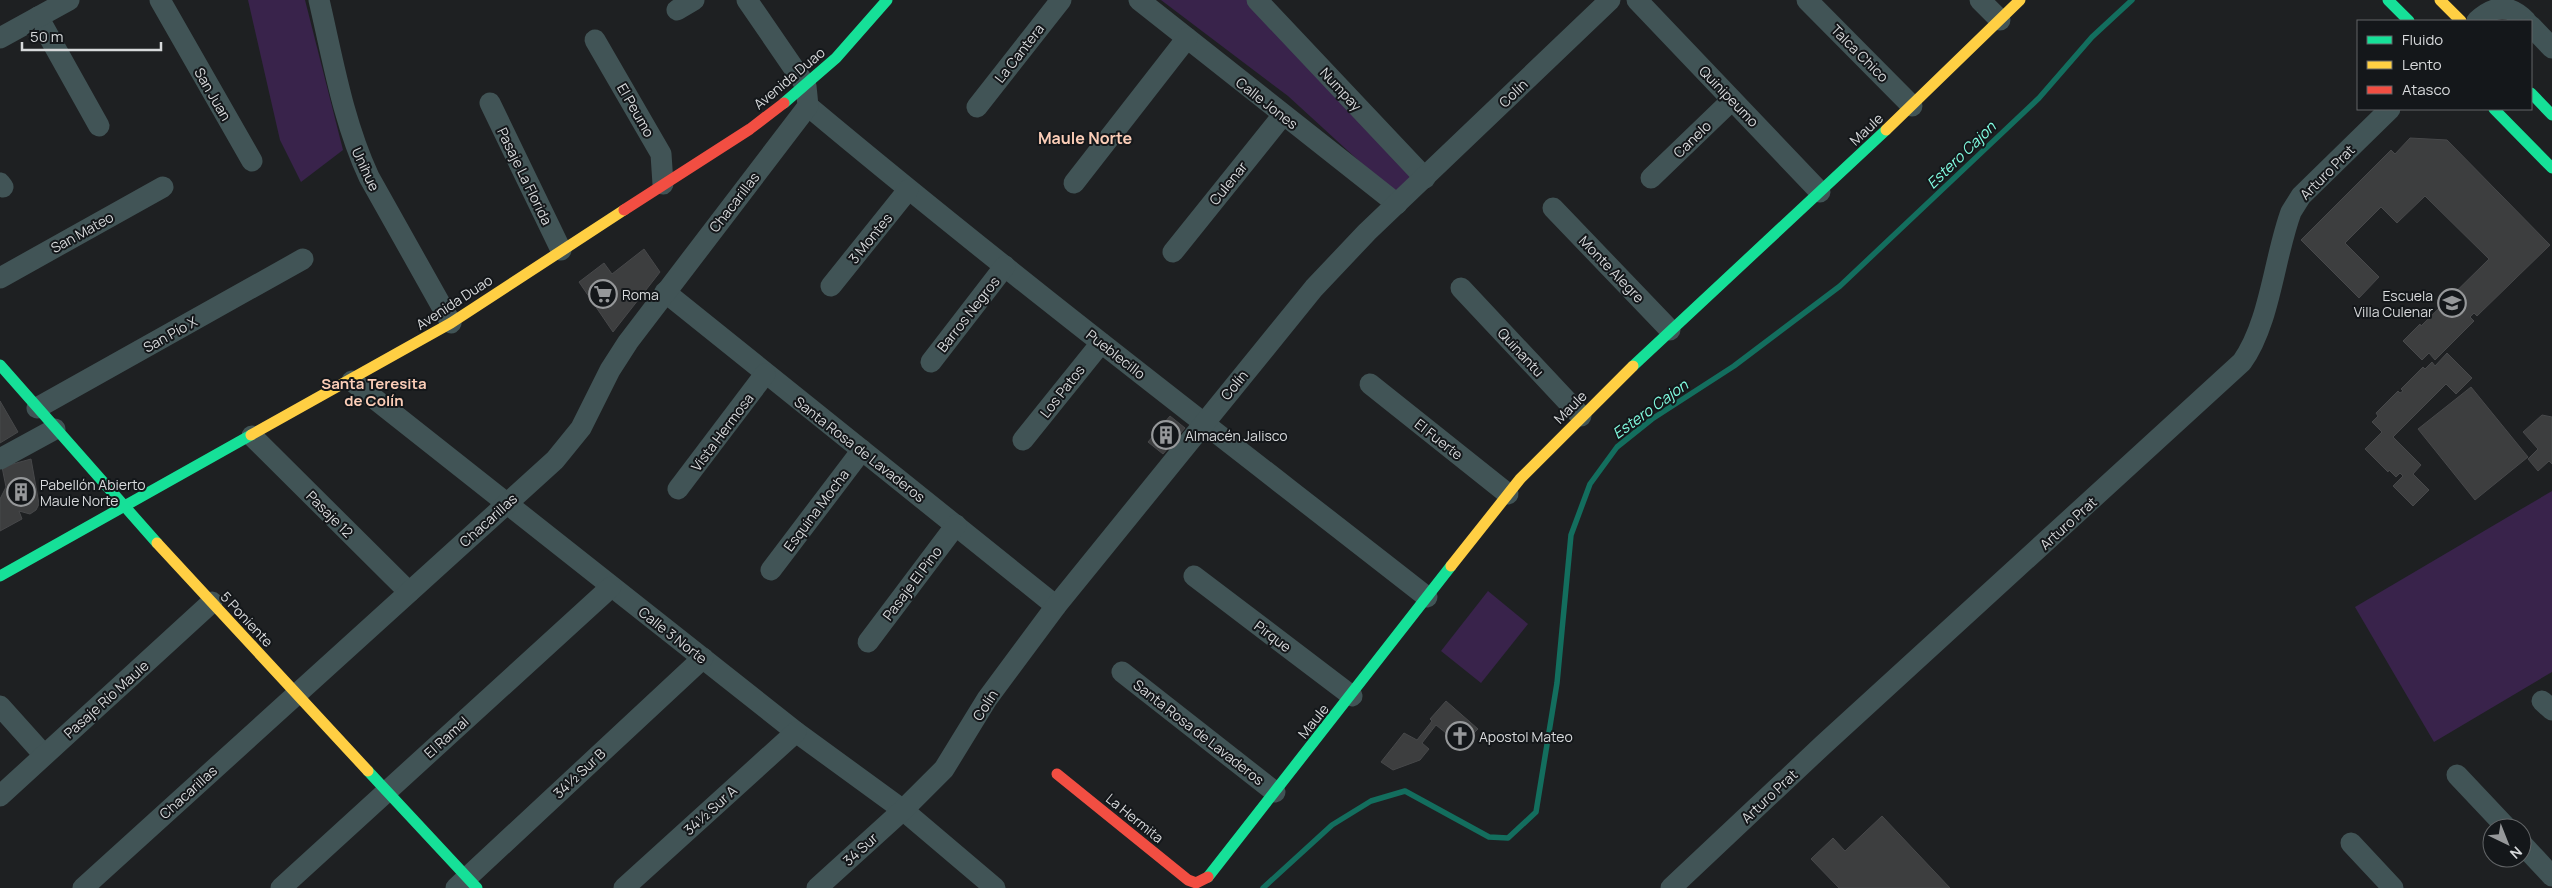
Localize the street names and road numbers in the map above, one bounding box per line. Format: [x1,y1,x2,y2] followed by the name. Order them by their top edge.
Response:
[990,20,1048,86] street label: La Cantera
[1827,20,1893,86] street label: Talca Chico
[749,43,829,113] street label: Avenida Duao
[1695,61,1763,131] street label: Quinipeumo
[1316,63,1366,115] street label: Numpay
[190,64,236,124] street label: San Juan
[1232,73,1302,133] street label: Calle Jones
[1494,75,1532,111] street label: Colín
[613,80,659,140] street label: El Peumo
[1845,109,1887,149] street label: Maule
[1669,116,1715,162] street label: Canelo
[493,124,557,228] street label: Pasaje La Florida
[2295,140,2359,204] street label: Arturo Prat
[348,144,384,194] street label: Unihue
[1205,157,1251,209] street label: Culenar
[704,168,764,236] street label: Chacarillas
[47,207,117,257] street label: San Mateo
[844,209,896,267] street label: 3 Montes
[1575,231,1649,307] street label: Monte Alegre
[412,270,496,334] street label: Avenida Duao
[932,272,1004,356] street label: Barros Negros
[140,311,201,357] street label: San Pío X
[1494,324,1548,380] street label: Quinantu
[1082,325,1150,383] street label: Pueblecillo
[1035,361,1089,421] street label: Los Patos
[1216,366,1252,404] street label: Colín
[1549,386,1591,428] street label: Maule
[686,389,758,475] street label: Vista Hermosa
[791,392,929,506] street label: Santa Rosa de Lavaderos
[1411,414,1467,464] street label: El Fuerte
[779,465,853,555] street label: Esquina Mocha
[302,486,358,542] street label: Pasaje 12
[455,489,521,551] street label: Chacarillas
[2035,492,2101,554] street label: Arturo Prat
[878,542,946,624] street label: Pasaje El Pino
[217,587,277,651] street label: 5 Poniente
[635,602,711,668] street label: Calle 3 Norte
[1251,616,1295,656] street label: Pirque
[60,656,152,742] street label: Pasaje Río Maule
[1130,675,1268,789] street label: Santa Rosa de Lavaderos
[968,686,1002,724] street label: Colín
[1293,700,1333,742] street label: Maule
[420,712,472,762] street label: El Ramal
[549,744,610,802] street label: 34½ Sur B
[155,761,221,823] street label: Chacarillas
[1737,765,1802,827] street label: Arturo Prat
[679,781,741,839] street label: 34½ Sur A
[1102,789,1168,847] street label: La Hermita
[838,828,882,870] street label: 34 Sur

